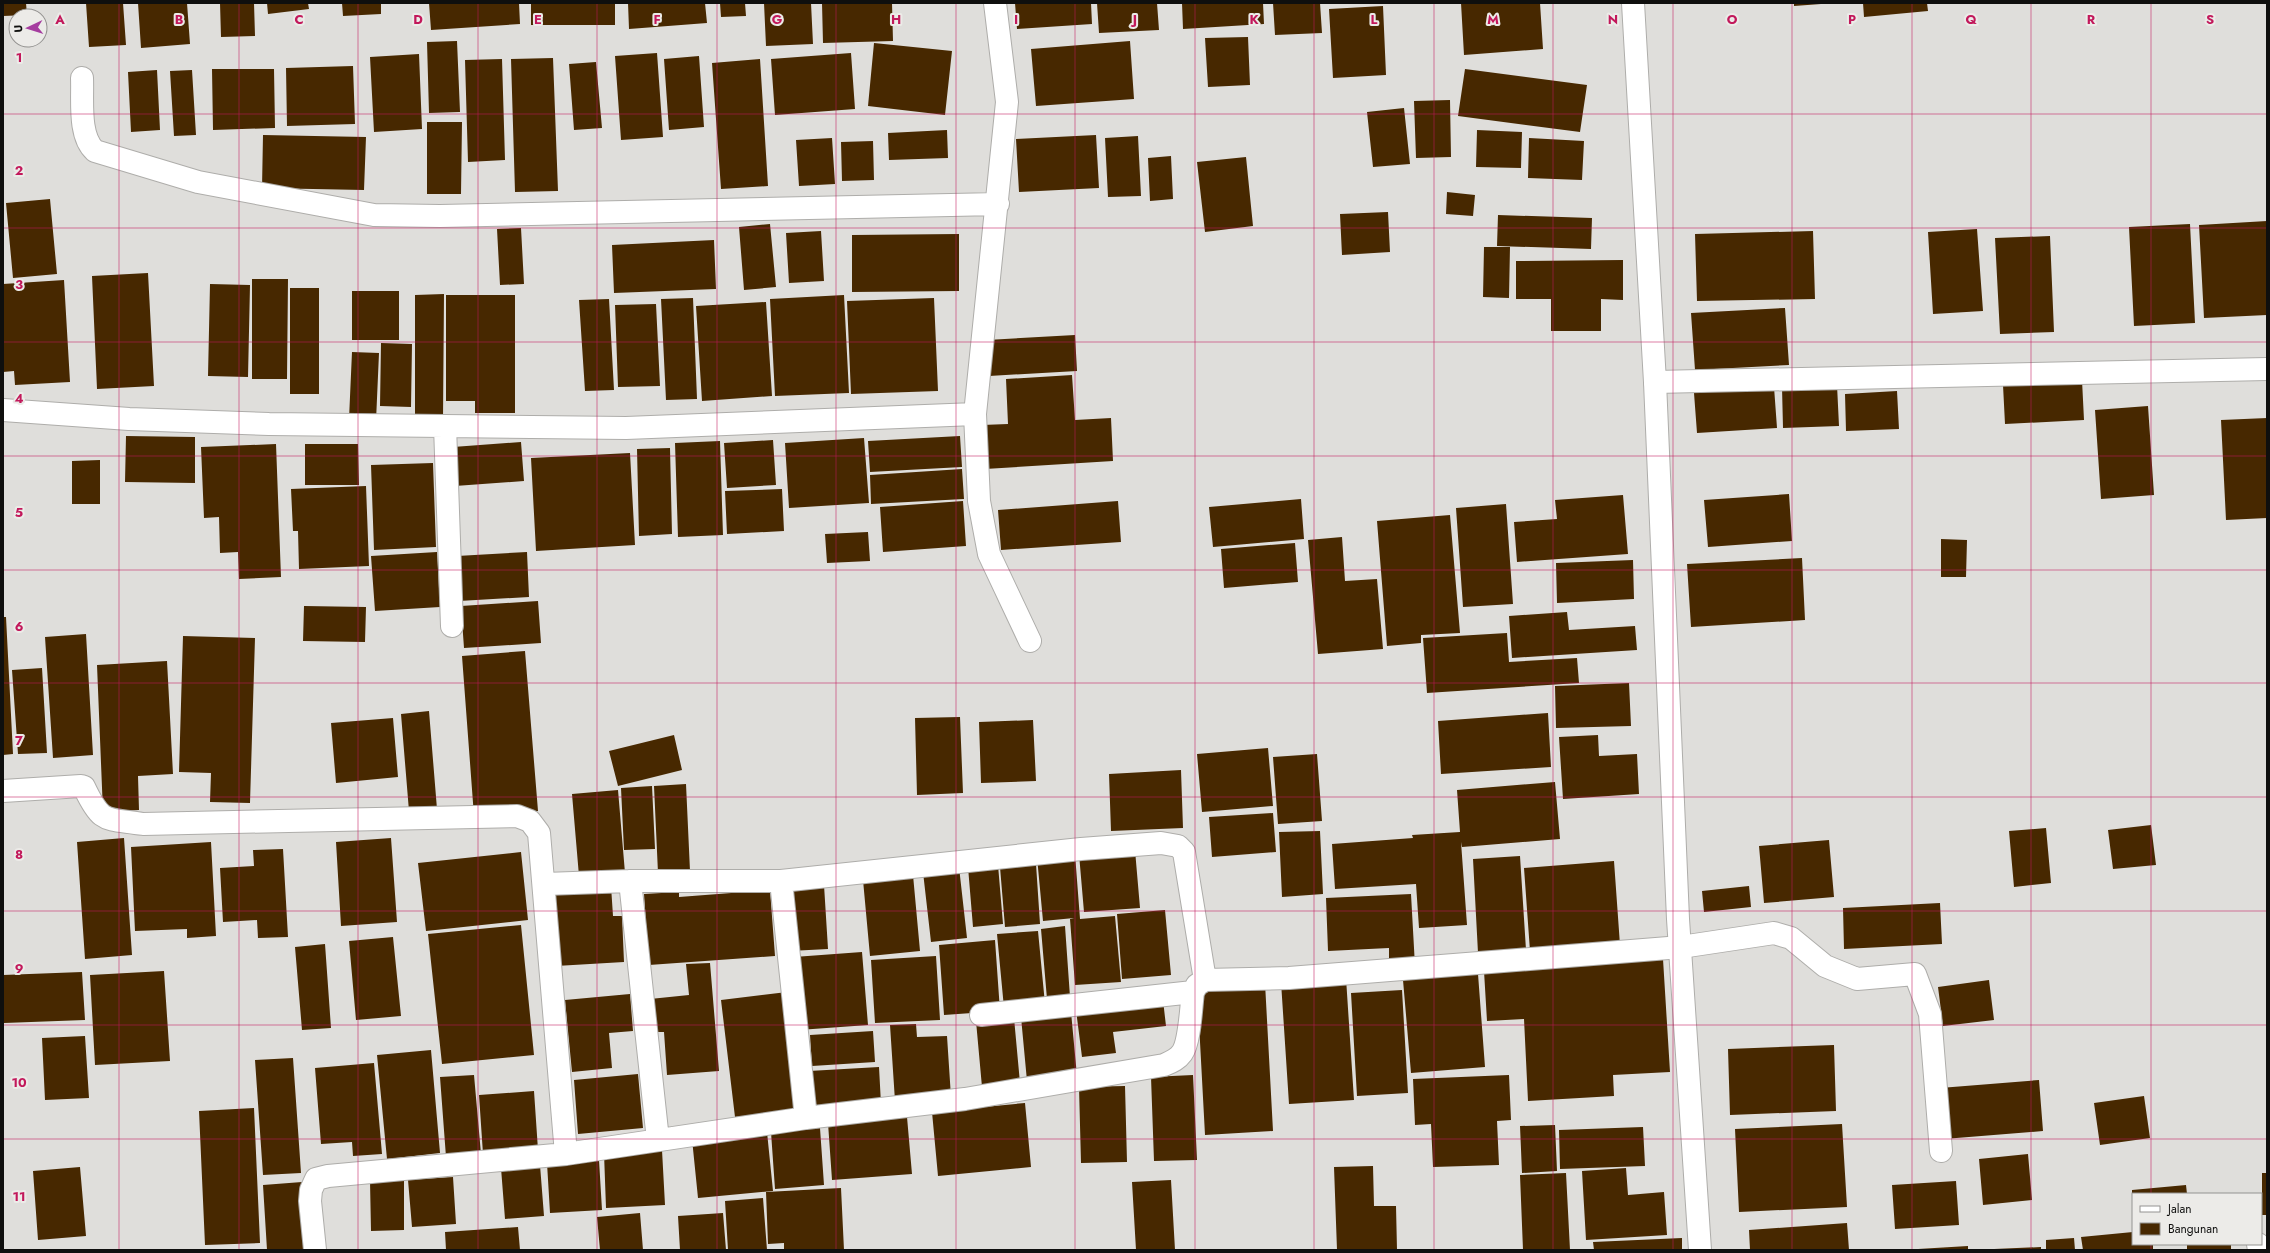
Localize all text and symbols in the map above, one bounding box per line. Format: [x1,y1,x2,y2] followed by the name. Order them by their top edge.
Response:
[8,8,48,48] north arrow
[54,10,65,29] text: A
[175,10,184,29] text: B
[294,10,304,29] text: C
[413,10,423,29] text: D
[534,10,542,29] text: E
[653,10,661,29] text: F
[772,10,783,29] text: G
[891,10,901,29] text: H
[1014,10,1018,29] text: I
[1130,10,1137,29] text: J
[1249,10,1259,29] text: K
[1371,10,1378,29] text: L
[1487,10,1499,29] text: M
[1608,10,1618,29] text: N
[1727,10,1738,29] text: O
[1848,10,1856,29] text: P
[1965,10,1977,29] text: Q
[2087,10,2096,29] text: R
[2206,10,2214,29] text: S
[10,24,26,33] text: U
[16,48,22,67] text: 1
[15,161,23,180] text: 2
[15,275,23,294] text: 3
[14,389,24,408] text: 4
[15,503,23,522] text: 5
[15,617,24,636] text: 6
[15,731,23,750] text: 7
[15,845,23,864] text: 8
[15,959,24,978] text: 9
[11,1073,27,1092] text: 10
[12,1187,26,1206] text: 11
[2132,1193,2262,1245] legend
[2166,1200,2191,1218] text: Jalan
[2168,1220,2218,1238] text: Bangunan

